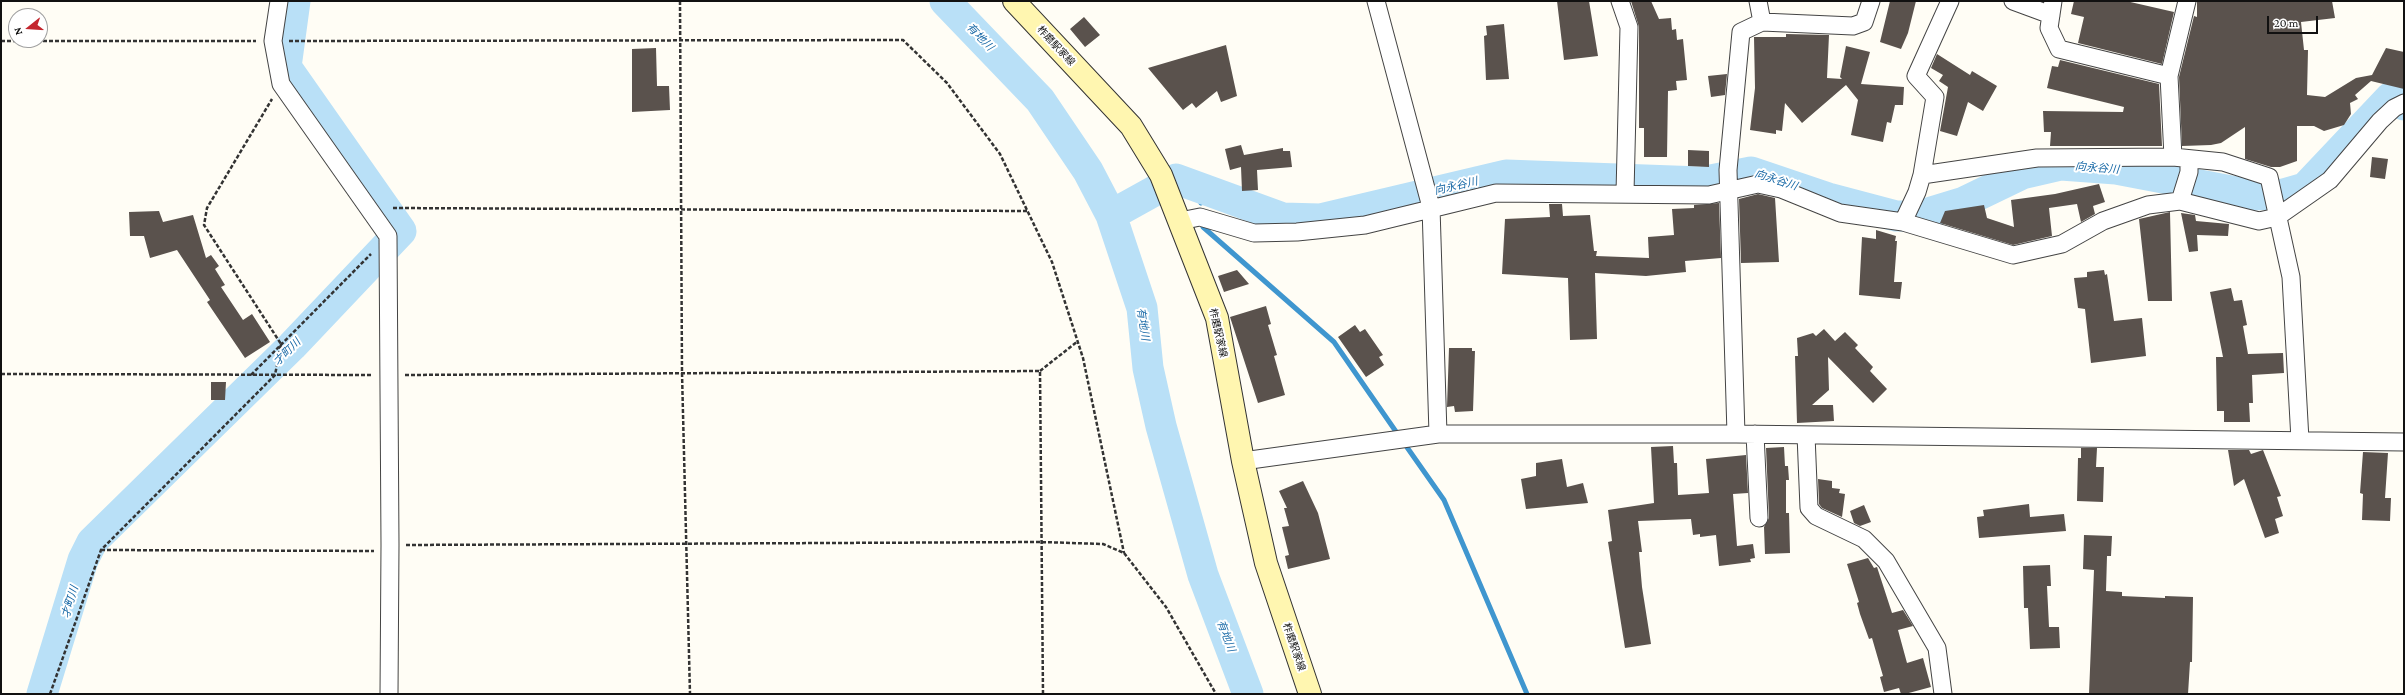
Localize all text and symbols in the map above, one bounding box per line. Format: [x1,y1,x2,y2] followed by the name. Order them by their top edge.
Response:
[8,8,48,48] north arrow
[2269,8,2320,34] scale bar
[2274,16,2298,30] text: 20 m
[964,21,996,53] water label: 有地川
[1035,24,1077,68] street label: 柞磨駅家線
[11,26,24,37] text: N
[2075,160,2119,176] water label: 向永谷川
[1753,167,1799,193] water label: 向永谷川
[1433,175,1479,197] water label: 向永谷川
[1134,307,1152,341] water label: 有地川
[1207,307,1229,359] street label: 柞磨駅家線
[271,336,303,368] water label: 才町川
[59,584,81,620] water label: 才町川
[1214,618,1238,654] water label: 有地川
[1280,621,1308,673] street label: 柞磨駅家線

